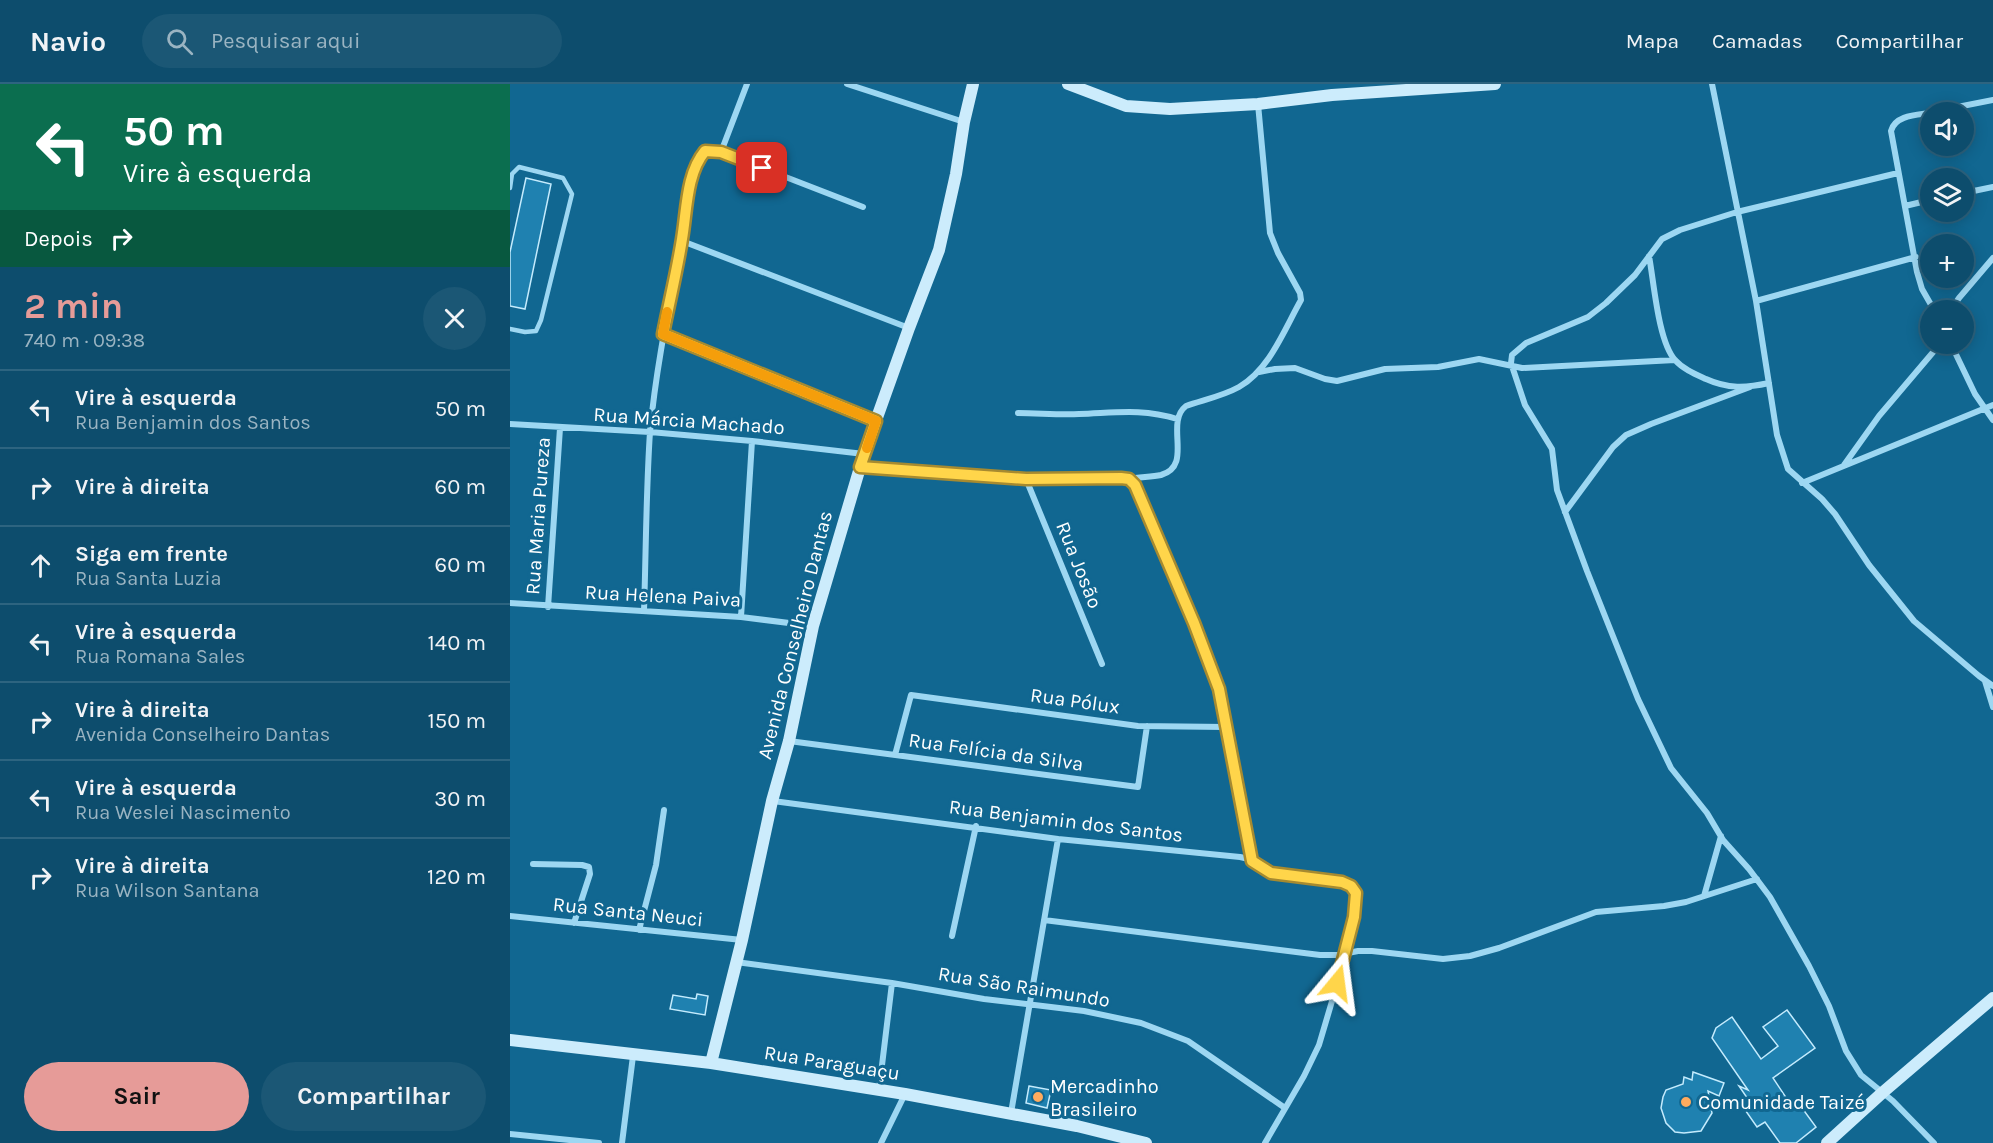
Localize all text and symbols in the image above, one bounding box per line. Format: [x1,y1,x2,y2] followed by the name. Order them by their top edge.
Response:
[142,14,562,68] search box
[30,25,106,58] text: Navio
[163,25,196,58] icon: search
[211,28,361,54] text: Pesquisar aqui
[1626,29,1679,53] text: Mapa
[1712,29,1803,53] text: Camadas
[1836,29,1963,53] text: Compartilhar
[1920,102,1974,354] map controls
[1920,102,1974,156] button: sound
[123,106,225,156] text: 50 m
[24,108,102,186] icon: left
[736,142,787,193] pin
[745,151,778,184] icon: arrive
[123,157,312,189] text: Vire à esquerda
[1920,168,1974,222] button: layers
[105,222,138,255] icon: right
[24,226,93,252] text: Depois
[1920,234,1974,288] button: +
[24,285,123,327] text: 2 min
[423,287,486,350] button: close
[1920,300,1974,354] button: −
[24,329,145,352] text: 740 m · 09:38
[75,385,237,411] text: Vire à esquerda
[24,393,57,426] icon: left
[435,396,486,422] text: 50 m
[593,403,785,439] street label: Rua Márcia Machado
[75,411,311,434] text: Rua Benjamin dos Santos
[521,436,555,596] street label: Rua Maria Pureza
[24,471,57,504] icon: right
[75,474,210,500] text: Vire à direita
[435,474,486,500] text: 60 m
[753,508,837,762] street label: Avenida Conselheiro Dantas
[1051,518,1107,612] street label: Rua Josão
[75,541,228,567] text: Siga em frente
[24,549,57,582] icon: ahead
[435,552,486,578] text: 60 m
[75,567,222,590] text: Rua Santa Luzia
[584,580,742,612] street label: Rua Helena Paiva
[75,619,237,645] text: Vire à esquerda
[24,627,57,660] icon: left
[428,630,486,656] text: 140 m
[75,645,245,668] text: Rua Romana Sales
[1029,683,1121,719] street label: Rua Pólux
[75,697,210,723] text: Vire à direita
[24,705,57,738] icon: right
[427,708,486,734] text: 150 m
[75,723,330,746] text: Avenida Conselheiro Dantas
[907,728,1085,776] street label: Rua Felícia da Silva
[75,775,237,801] text: Vire à esquerda
[24,783,57,816] icon: left
[434,786,486,812] text: 30 m
[948,795,1184,847] street label: Rua Benjamin dos Santos
[75,801,291,824] text: Rua Weslei Nascimento
[75,853,210,879] text: Vire à direita
[24,861,57,894] icon: right
[427,864,486,890] text: 120 m
[75,879,260,902] text: Rua Wilson Santana
[552,893,704,931] street label: Rua Santa Neuci
[1305,951,1369,1015] position arrow
[936,962,1112,1012] street label: Rua São Raimundo
[762,1041,902,1085] street label: Rua Paraguaçu
[24,1062,249,1131] button: Sair
[261,1062,486,1131] button: Compartilhar
[1050,1075,1159,1121] place label: Mercadinho Brasileiro
[1031,1090,1045,1104] marker: Mercadinho Brasileiro
[1698,1091,1865,1114] place label: Comunidade Taizé
[1679,1095,1693,1109] marker: Comunidade Taizé

